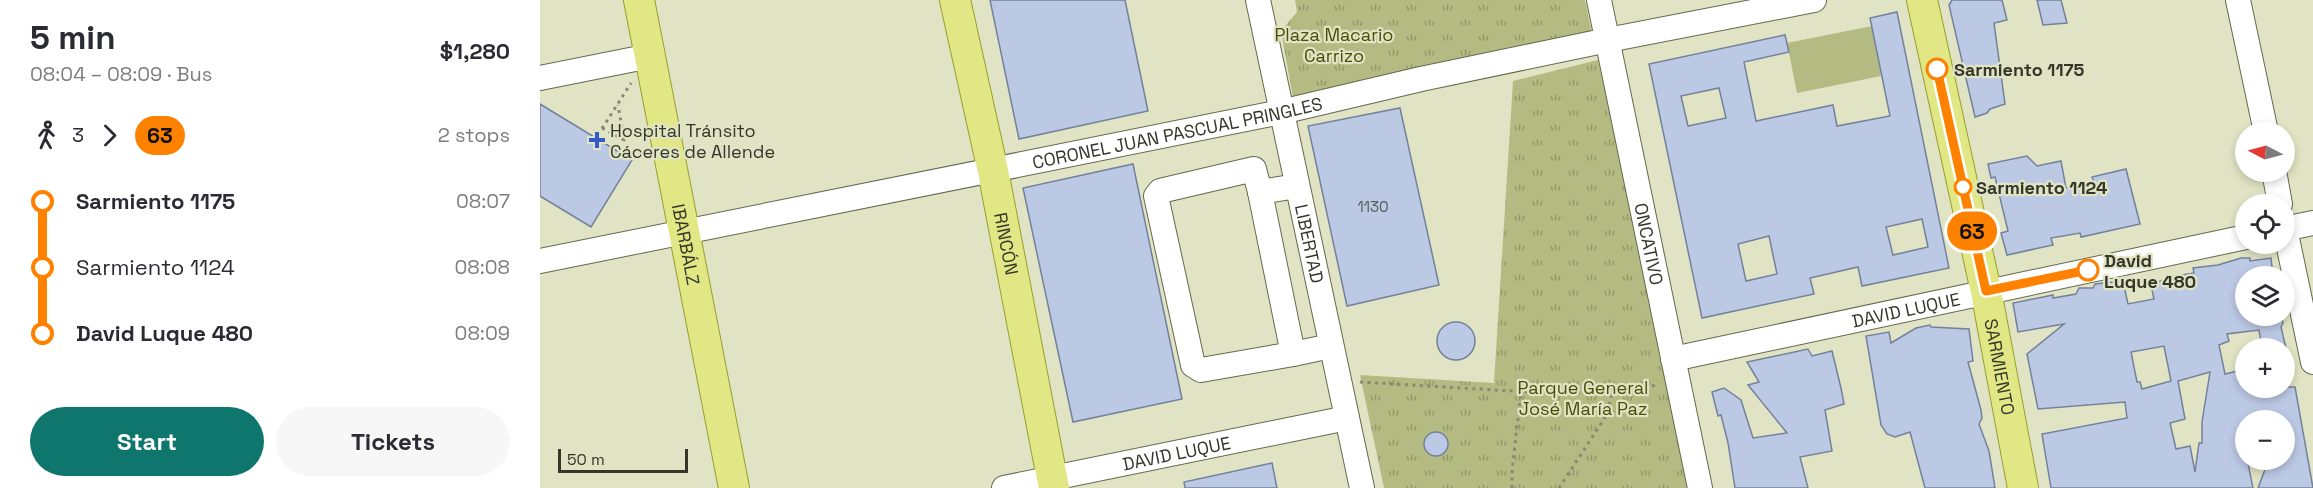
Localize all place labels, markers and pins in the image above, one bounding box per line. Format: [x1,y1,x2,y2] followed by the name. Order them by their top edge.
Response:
[1926,58,1948,80] marker: Sarmiento 1175
[1954,58,2085,81] place label: Sarmiento 1175
[610,119,775,163] place label: Hospital Tránsito Cáceres de Allende
[588,131,606,149] marker: Hospital Tránsito Cáceres de Allende
[1976,176,2108,199] place label: Sarmiento 1124
[1954,178,1972,196] marker: Sarmiento 1124
[2104,249,2196,293] place label: David Luque 480
[2077,259,2099,281] marker: David Luque 480

